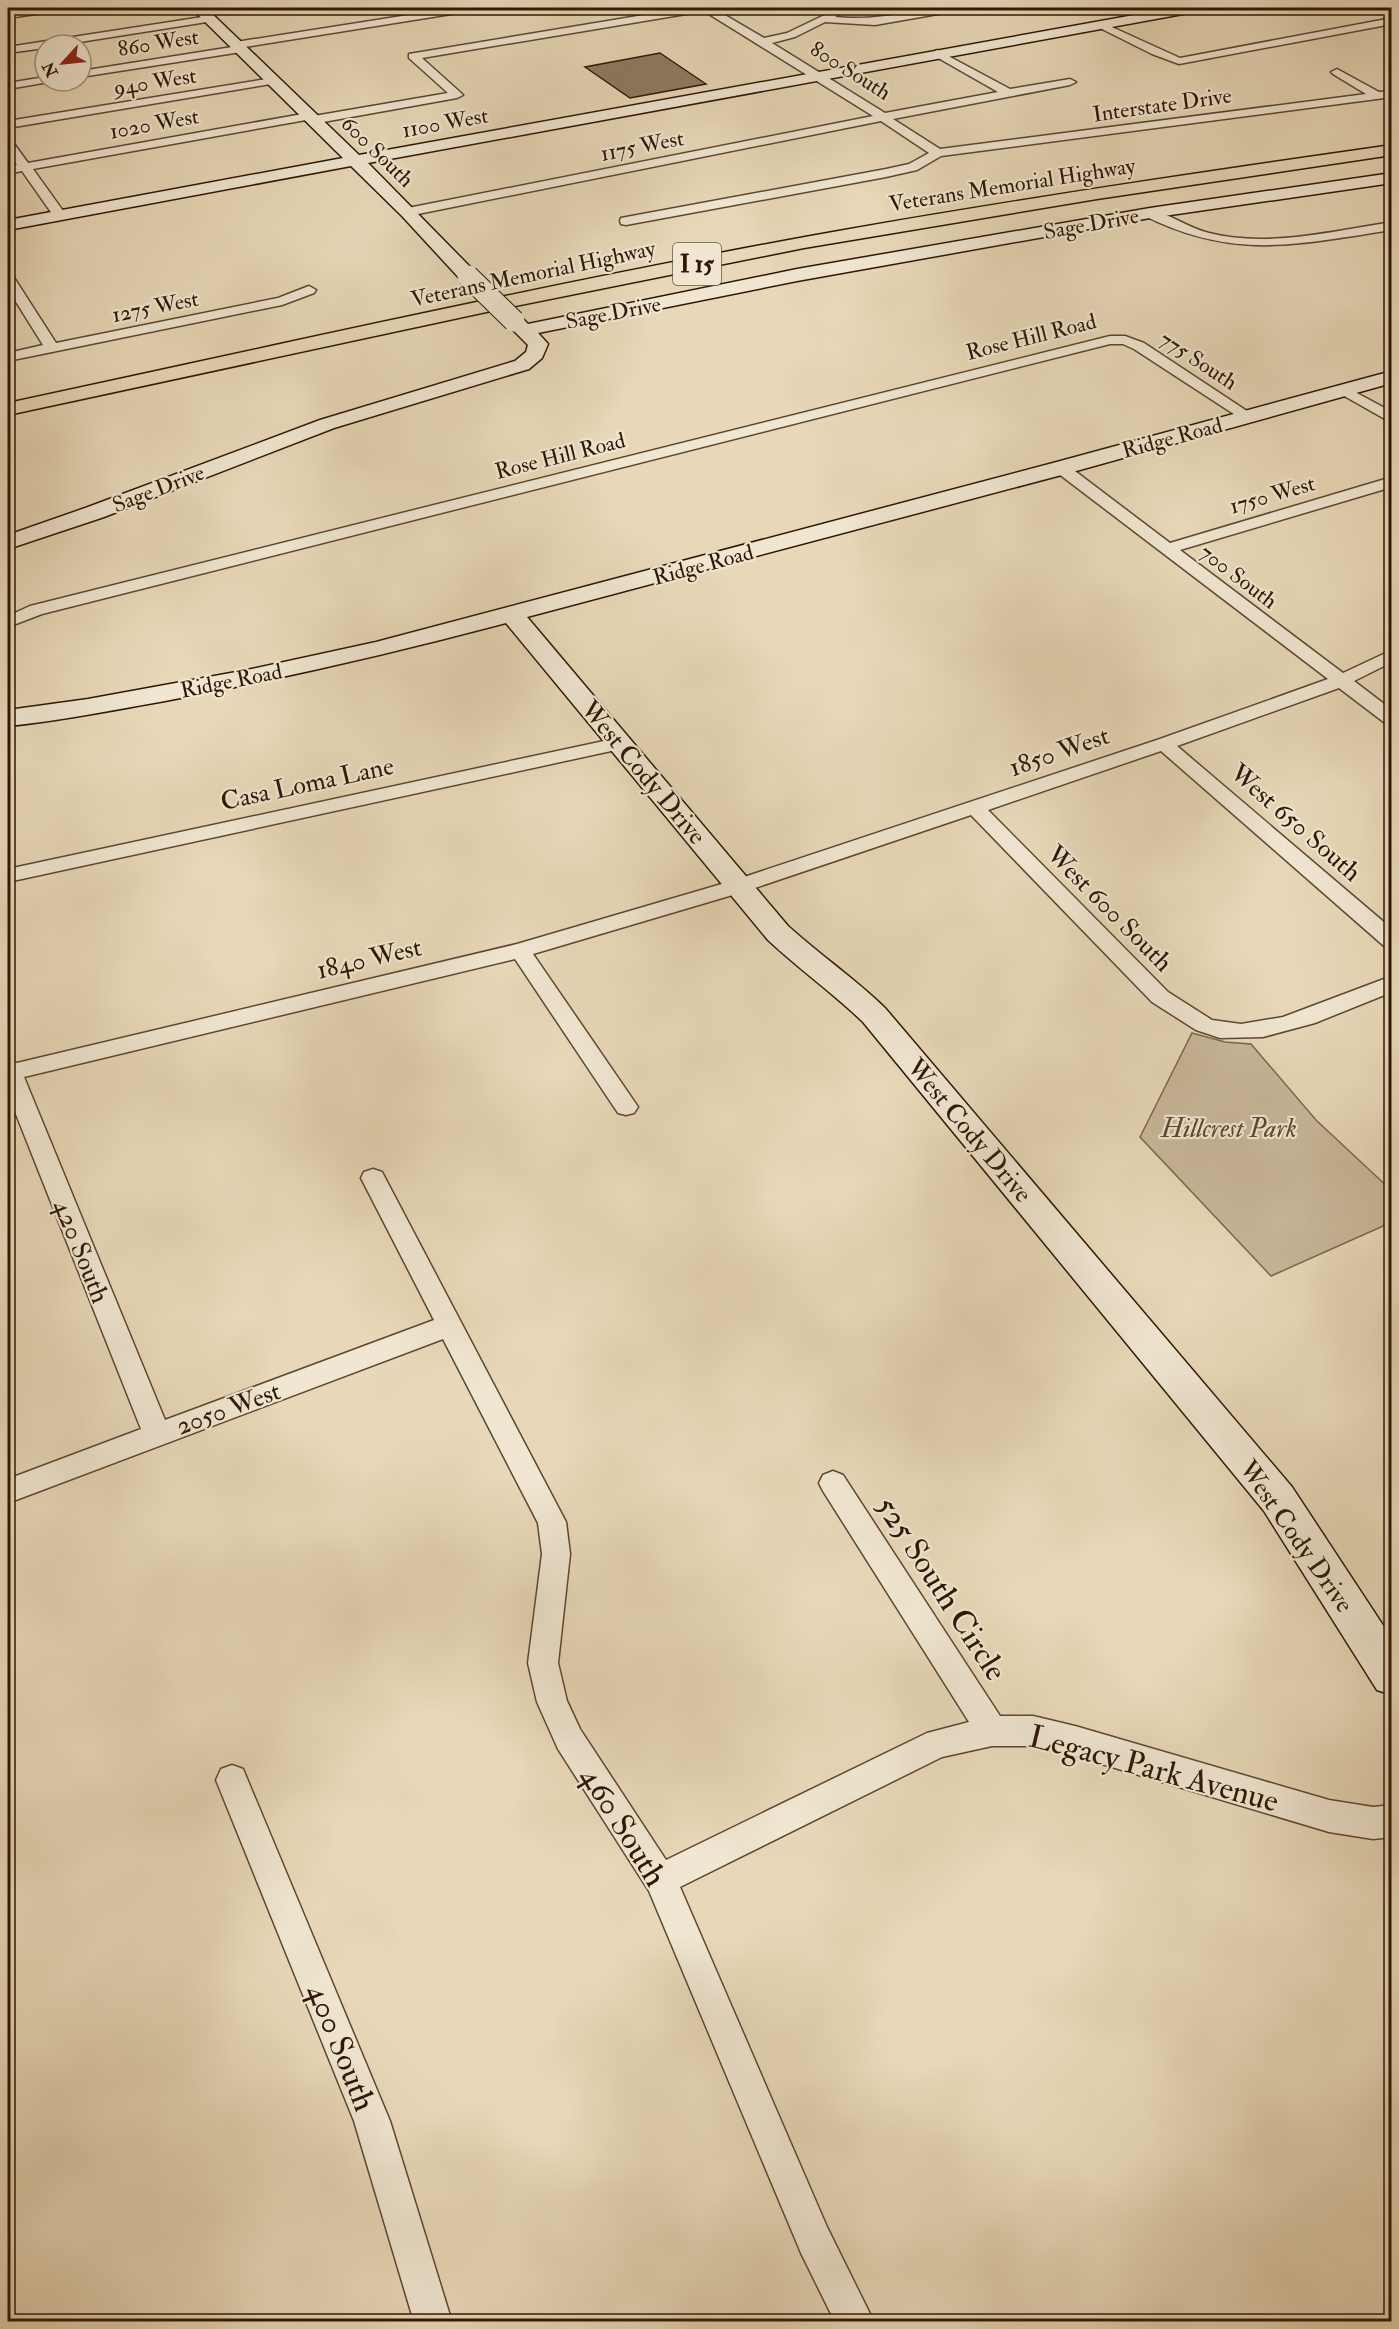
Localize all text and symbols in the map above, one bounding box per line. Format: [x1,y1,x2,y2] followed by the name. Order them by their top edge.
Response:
[116,23,201,63] street label: 860 West
[33,33,93,93] north arrow
[805,35,897,107] street label: 800 South
[38,58,63,81] text: N
[110,62,198,103] street label: 940 West
[1091,81,1233,129] street label: Interstate Drive
[107,102,201,146] street label: 1020 West
[400,102,490,144] street label: 1100 West
[335,110,420,194] street label: 600 South
[598,124,686,168] street label: 1175 West
[887,152,1138,218] street label: Veterans Memorial Highway
[1041,202,1141,246] street label: Sage Drive
[408,234,658,314] street label: Veterans Memorial Highway
[673,243,721,285] road number: I 15
[110,285,201,329] street label: 1275 West
[563,290,663,336] street label: Sage Drive
[963,307,1099,367] street label: Rose Hill Road
[1154,325,1243,397] street label: 775 South
[1119,411,1226,465] street label: Ridge Road
[492,426,628,486] street label: Rose Hill Road
[108,459,208,519] street label: Sage Drive
[1226,469,1318,520] street label: 1750 West
[650,538,757,592] street label: Ridge Road
[1194,539,1283,615] street label: 700 South
[178,657,285,705] street label: Ridge Road
[573,693,713,851] street label: West Cody Drive
[1005,720,1114,784] street label: 1850 West
[218,750,397,818] street label: Casa Loma Lane
[1222,756,1368,889] street label: West 650 South
[1039,838,1179,979] street label: West 600 South
[314,931,425,987] street label: 1840 West
[899,1051,1039,1209] street label: West Cody Drive
[1160,1113,1297,1145] park label: Hillcrest Park
[46,1195,116,1308] street label: 420 South
[172,1375,285,1443] street label: 2050 West
[1231,1453,1361,1619] street label: West Cody Drive
[867,1489,1016,1688] street label: 525 South Circle
[1025,1716,1283,1822] street label: Legacy Park Avenue
[571,1759,676,1894] street label: 460 South
[298,1978,385,2117] street label: 400 South

